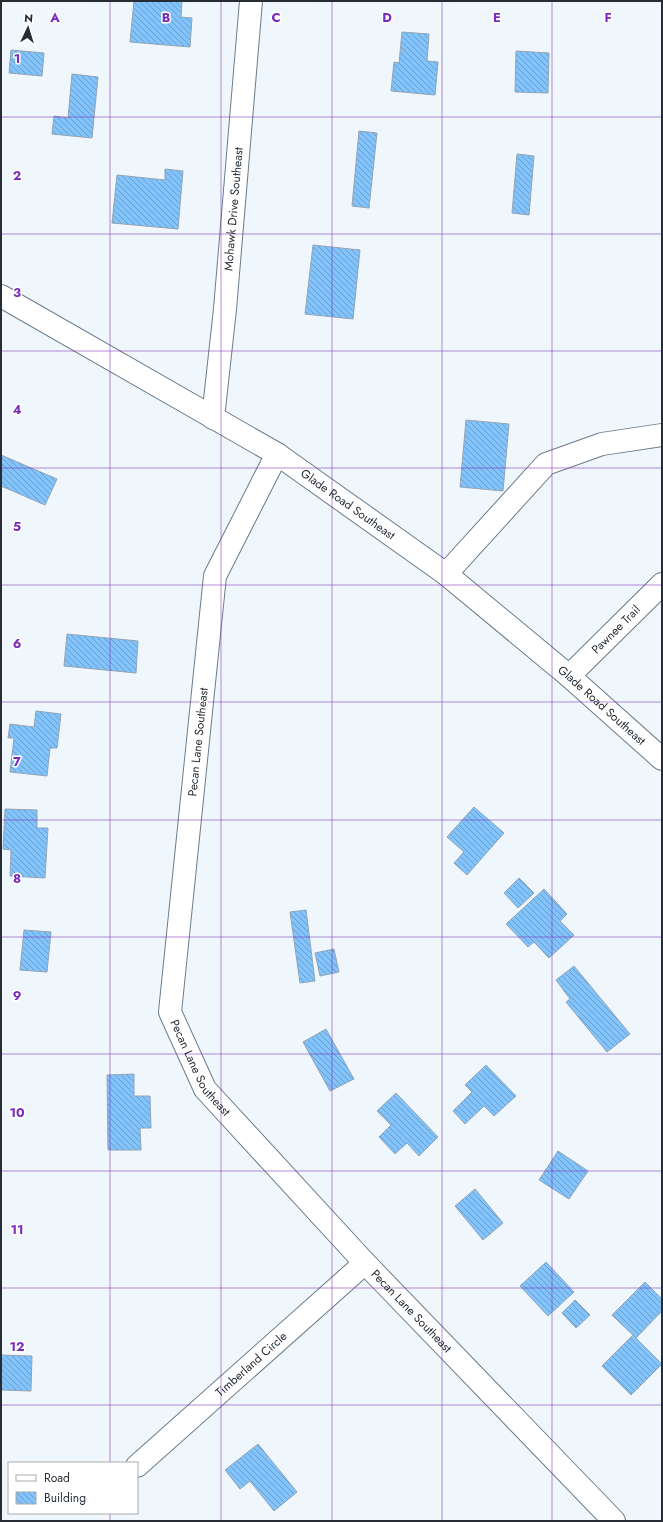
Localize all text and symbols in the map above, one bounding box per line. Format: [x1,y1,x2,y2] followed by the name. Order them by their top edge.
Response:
[8,8,48,48] north arrow
[49,8,60,27] text: A
[162,8,171,27] text: B
[271,8,281,27] text: C
[382,8,392,27] text: D
[493,8,501,27] text: E
[604,8,612,27] text: F
[24,10,34,26] text: N
[14,49,20,68] text: 1
[219,146,248,272] street label: Mohawk Drive Southeast
[13,166,21,185] text: 2
[13,283,21,302] text: 3
[12,400,22,419] text: 4
[297,464,399,544] street label: Glade Road Southeast
[13,517,21,536] text: 5
[587,601,645,658] street label: Pawnee Trail
[13,634,22,653] text: 6
[554,661,650,749] street label: Glade Road Southeast
[183,687,213,797] street label: Pecan Lane Southeast
[13,752,21,771] text: 7
[13,869,21,888] text: 8
[13,986,22,1005] text: 9
[166,1017,235,1120] street label: Pecan Lane Southeast
[9,1103,25,1122] text: 10
[10,1220,24,1239] text: 11
[367,1265,456,1357] street label: Pecan Lane Southeast
[211,1327,291,1401] street label: Timberland Circle
[9,1337,25,1356] text: 12
[8,1462,138,1514] legend
[44,1469,70,1487] text: Road
[44,1489,86,1507] text: Building

